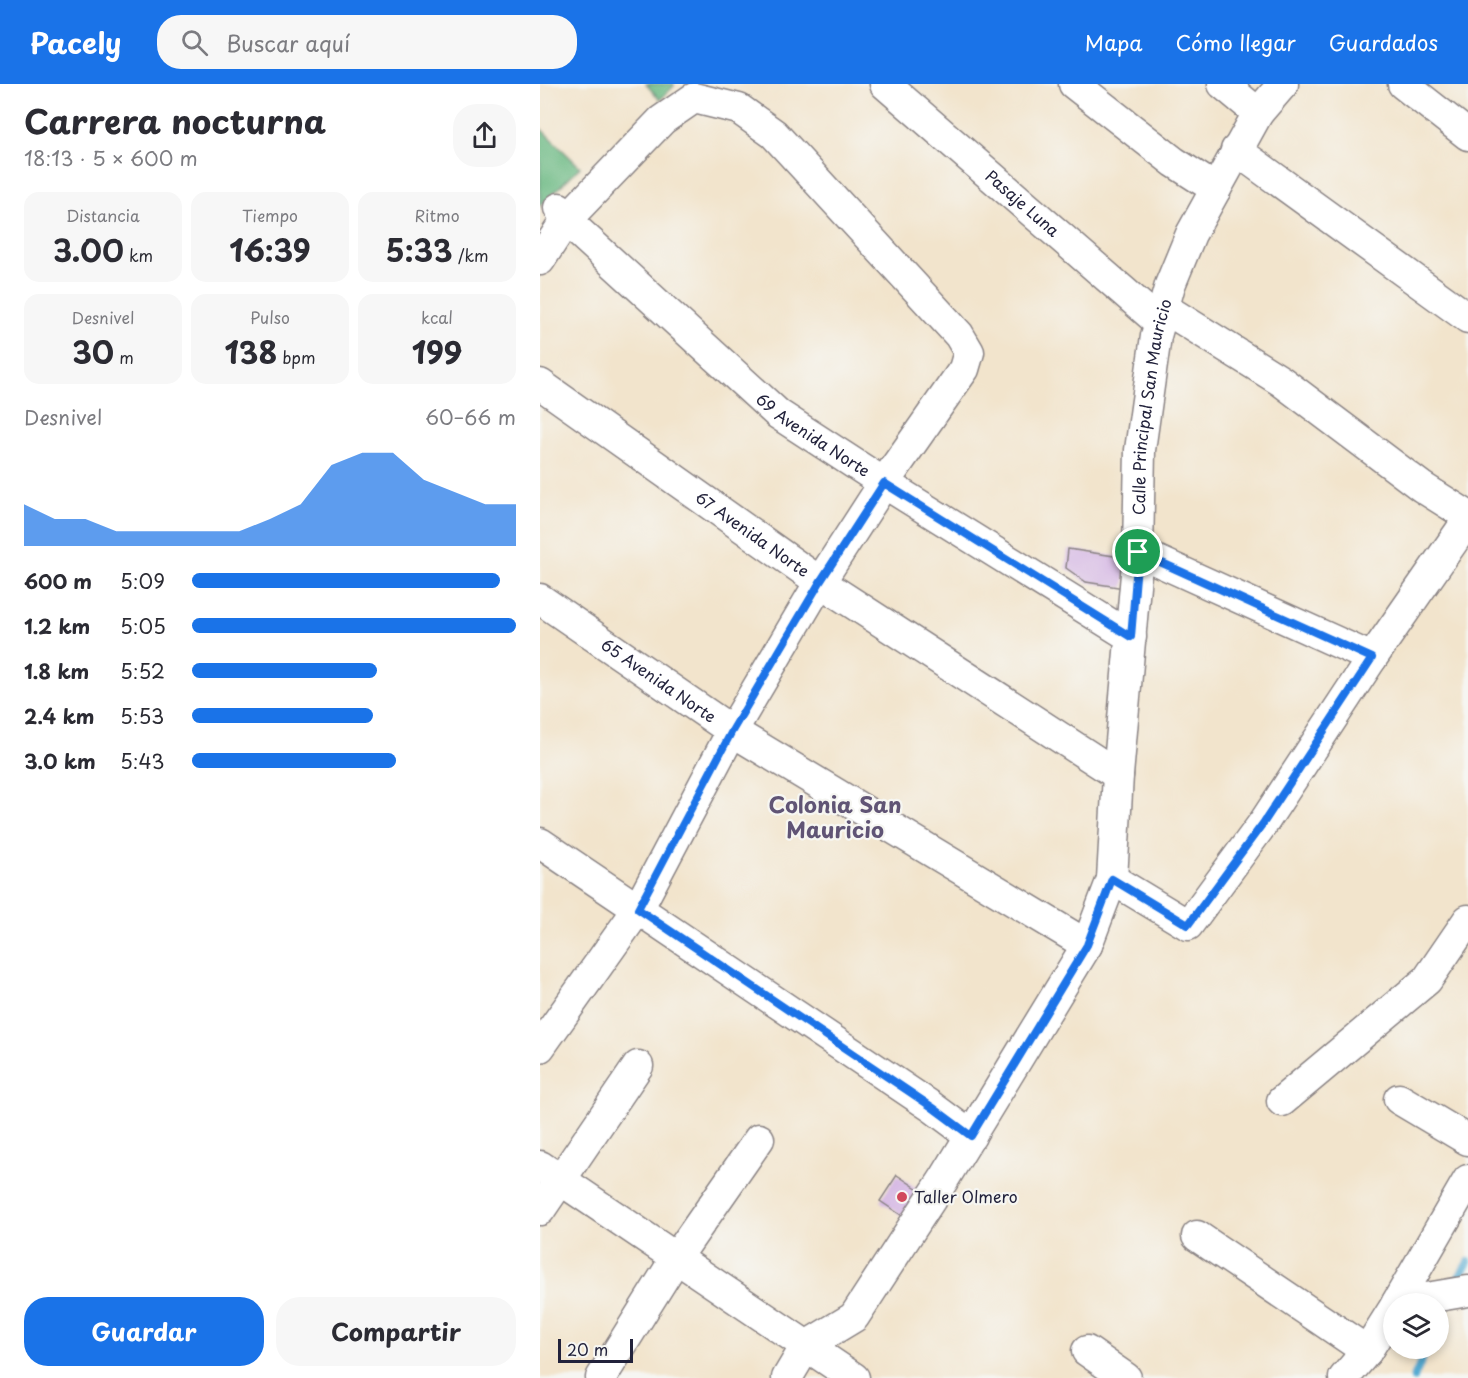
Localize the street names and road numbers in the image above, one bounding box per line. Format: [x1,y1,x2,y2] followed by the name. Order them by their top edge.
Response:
[981,164,1065,242] street label: Pasaje Luna
[1126,296,1177,515] street label: Calle Principal San Mauricio
[751,387,875,482] street label: 69 Avenida Norte
[691,485,815,582] street label: 67 Avenida Norte
[597,632,721,728] street label: 65 Avenida Norte

